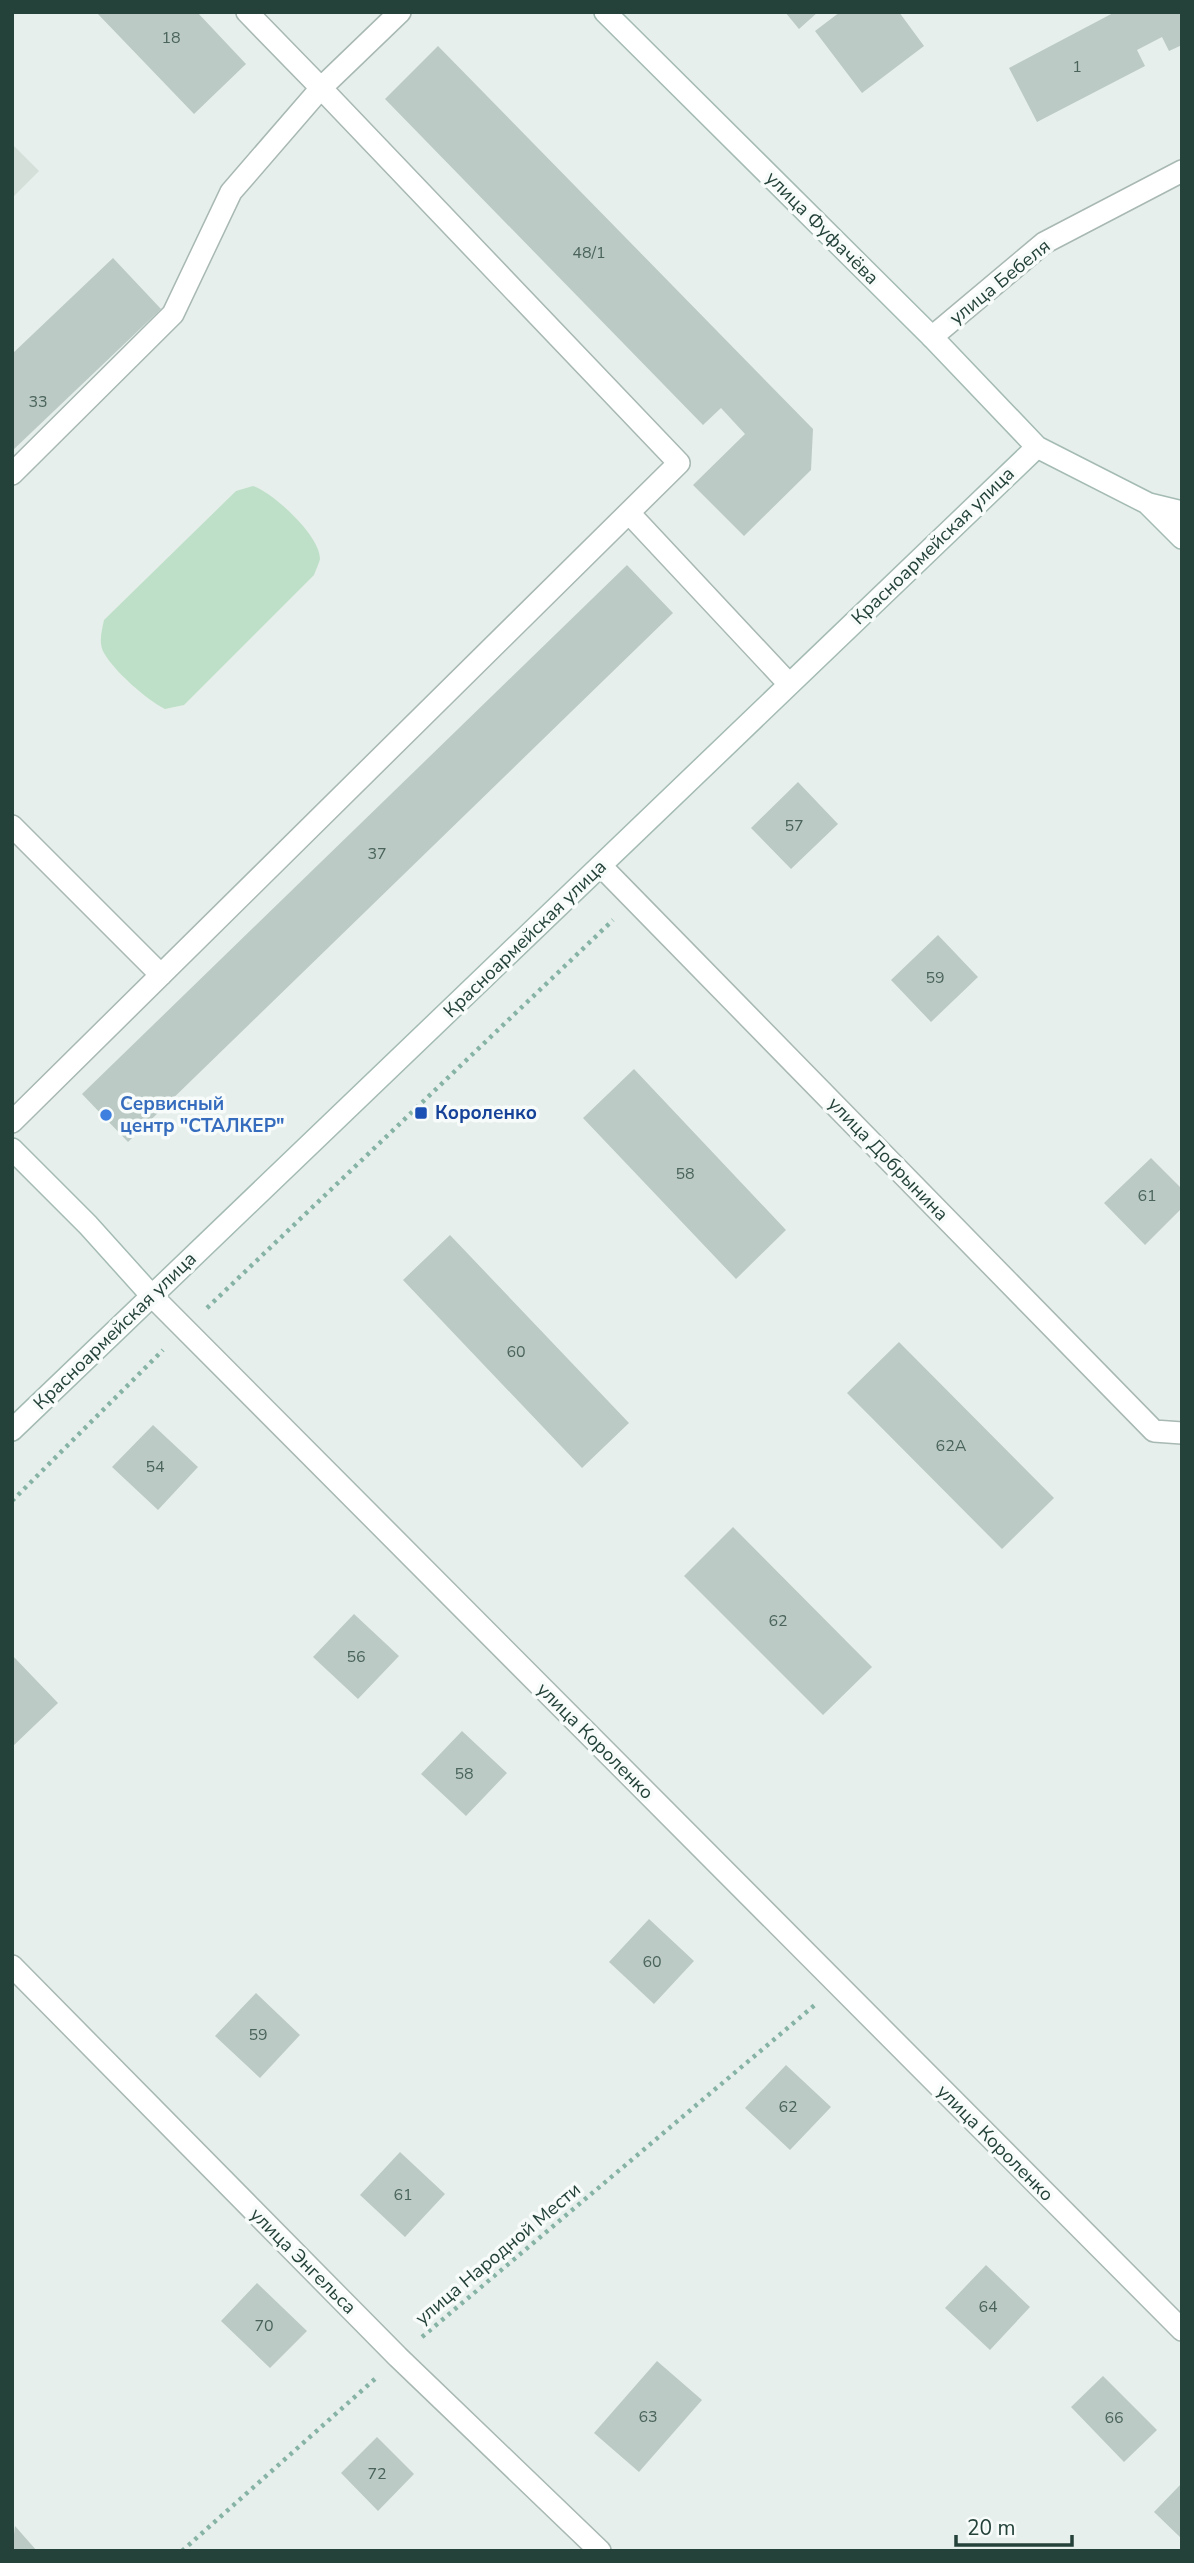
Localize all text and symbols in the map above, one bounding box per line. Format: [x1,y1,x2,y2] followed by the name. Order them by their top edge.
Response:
[161,27,181,49] house number: 18
[1072,56,1082,78] house number: 1
[760,166,884,290] street label: улица Фуфачёва
[944,233,1056,331] street label: улица Бебеля
[572,242,606,264] house number: 48/1
[28,391,48,413] house number: 33
[846,461,1020,631] street label: Красноармейская улица
[784,815,804,837] house number: 57
[367,843,387,865] house number: 37
[438,854,612,1024] street label: Красноармейская улица
[925,967,945,989] house number: 59
[120,1091,285,1139] place label: Сервисный центр "СТАЛКЕР"
[822,1091,954,1227] street label: улица Добрынина
[435,1100,537,1126] place label: Короленко
[413,1105,429,1121] marker: Короленко
[98,1107,114,1123] marker: Сервисный центр "СТАЛКЕР"
[675,1163,695,1185] house number: 58
[1137,1185,1157,1207] house number: 61
[28,1246,202,1416] street label: Красноармейская улица
[506,1341,526,1363] house number: 60
[936,1435,967,1457] house number: 62А
[145,1456,165,1478] house number: 54
[768,1610,788,1632] house number: 62
[346,1646,366,1668] house number: 56
[531,1677,659,1805] street label: улица Короленко
[454,1763,474,1785] house number: 58
[642,1951,662,1973] house number: 60
[248,2024,268,2046] house number: 59
[931,2079,1059,2207] street label: улица Короленко
[778,2096,798,2118] house number: 62
[410,2177,586,2331] street label: улица Народной Мести
[393,2184,413,2206] house number: 61
[244,2202,362,2320] street label: улица Энгельса
[978,2296,998,2318] house number: 64
[254,2315,274,2337] house number: 70
[638,2406,658,2428] house number: 63
[1104,2407,1124,2429] house number: 66
[367,2463,387,2485] house number: 72
[956,2504,1072,2548] scale bar
[967,2514,1016,2542] text: 20 m

